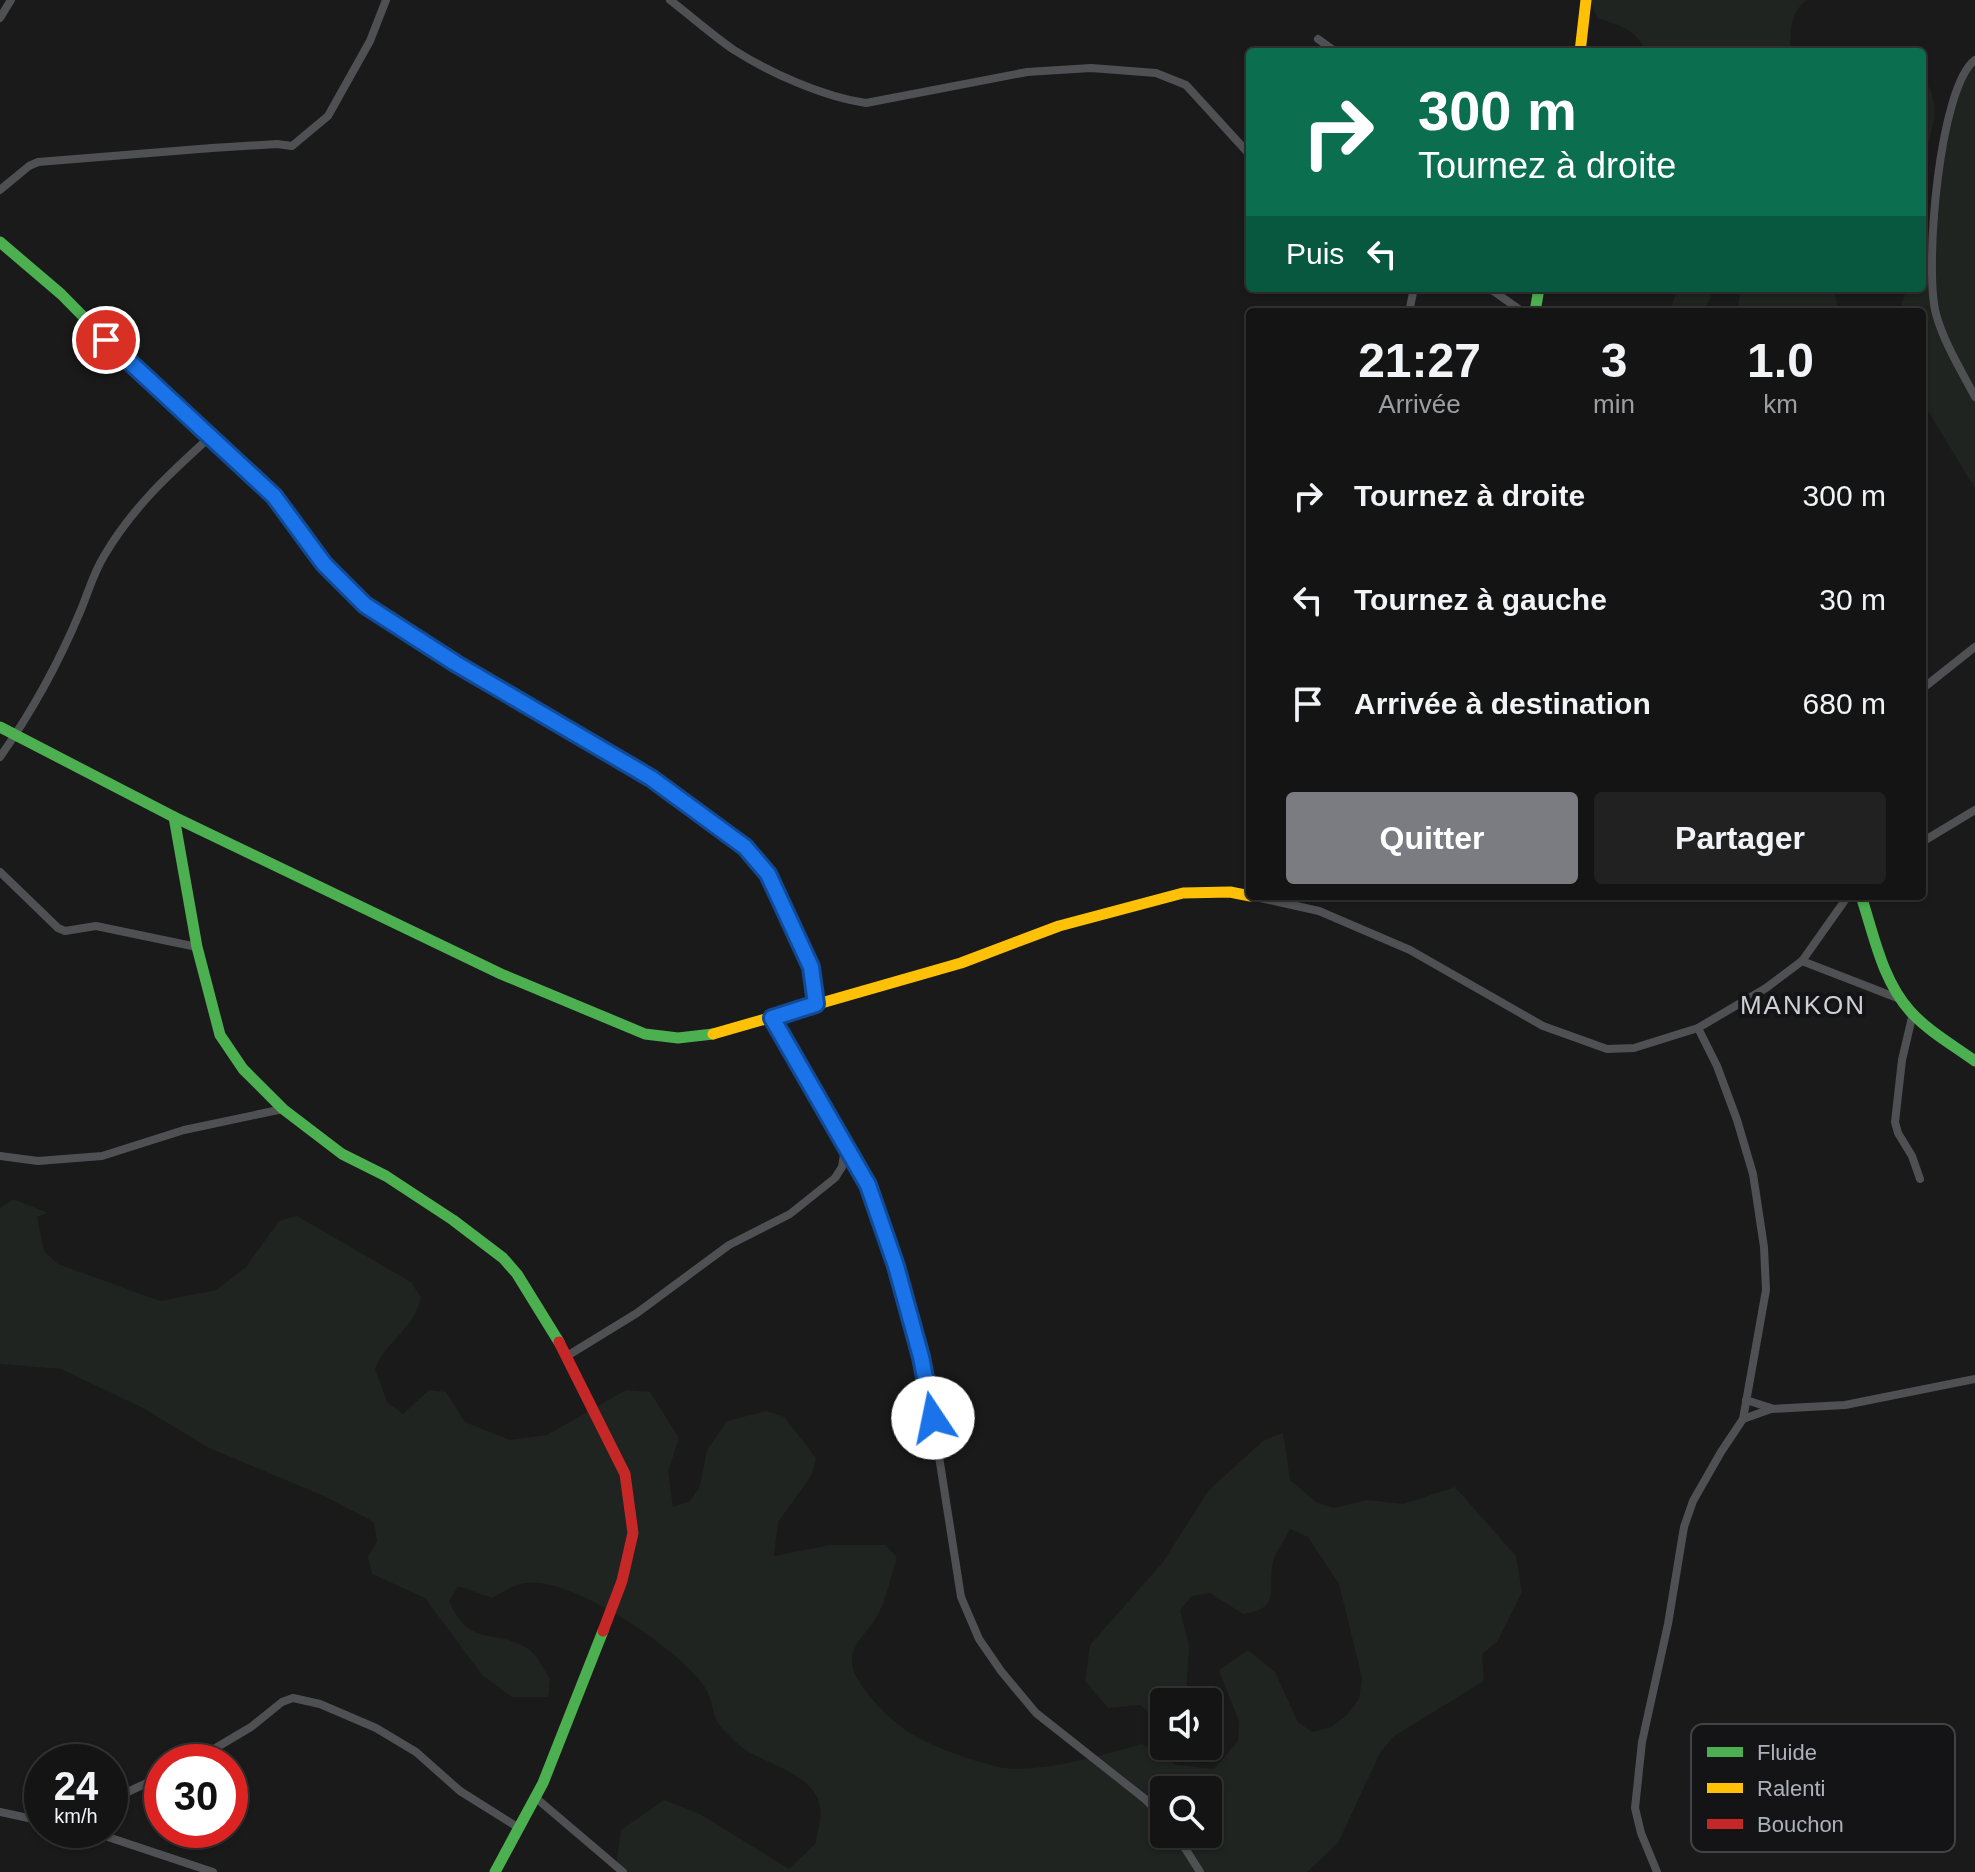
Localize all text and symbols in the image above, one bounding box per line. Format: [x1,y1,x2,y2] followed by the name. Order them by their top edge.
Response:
[1418,79,1577,142] text: 300 m
[1286,80,1390,184] icon: right
[1418,145,1676,186] text: Tournez à droite
[1360,232,1404,276] icon: left
[1286,237,1344,270] text: Puis
[72,306,140,374] pin
[84,318,128,362] icon: arrive
[1358,334,1481,387] text: 21:27
[1601,334,1627,387] text: 3
[1747,334,1814,387] text: 1.0
[1378,389,1461,419] text: Arrivée
[1593,389,1635,419] text: min
[1763,389,1798,419] text: km
[1286,474,1330,518] icon: right
[1354,479,1585,512] text: Tournez à droite
[1803,479,1886,512] text: 300 m
[1286,578,1330,622] icon: left
[1354,583,1607,616] text: Tournez à gauche
[1819,583,1886,616] text: 30 m
[1286,682,1330,726] icon: arrive
[1354,687,1651,720] text: Arrivée à destination
[1803,687,1886,720] text: 680 m
[1286,792,1578,884] button: Quitter
[1594,792,1886,884] button: Partager
[1740,990,1866,1020] district label: MANKON
[891,1376,975,1460] position arrow
[1150,1688,1222,1848] map controls
[1150,1688,1222,1760] button: sound
[1691,1724,1955,1852] legend
[1757,1740,1817,1765] text: Fluide
[144,1744,248,1848] speed limit sign: 30
[54,1764,98,1808] text: 24
[1150,1776,1222,1848] button: search
[1757,1776,1825,1801] text: Ralenti
[54,1805,98,1827] text: km/h
[1757,1812,1844,1837] text: Bouchon

